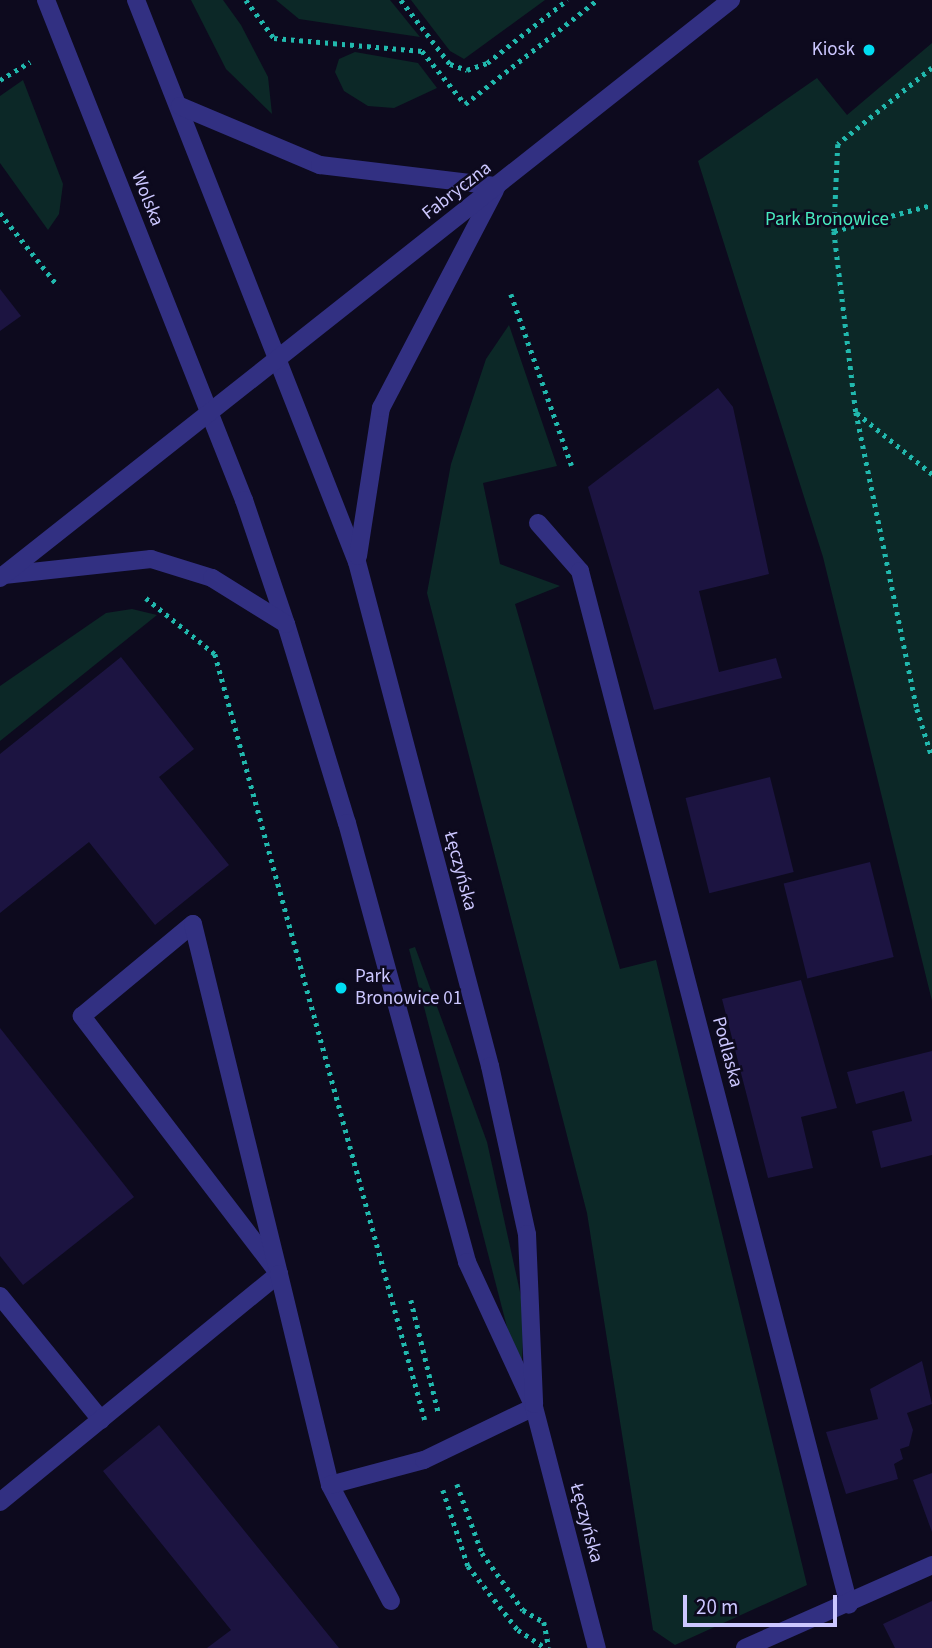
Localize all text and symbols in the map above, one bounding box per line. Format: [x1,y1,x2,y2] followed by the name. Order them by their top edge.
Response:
[812,39,855,61] place label: Kiosk
[861,42,877,58] marker: Kiosk
[418,157,496,225] street label: Fabryczna
[126,168,168,230] street label: Wolska
[765,209,889,231] park label: Park Bronowice
[438,829,482,913] street label: Łęczyńska
[355,966,462,1010] place label: Park Bronowice 01
[333,980,349,996] marker: Park Bronowice 01
[707,1014,747,1090] street label: Podlaska
[564,1481,608,1565] street label: Łęczyńska
[687,1582,841,1626] scale bar
[696,1592,738,1622] text: 20 m

